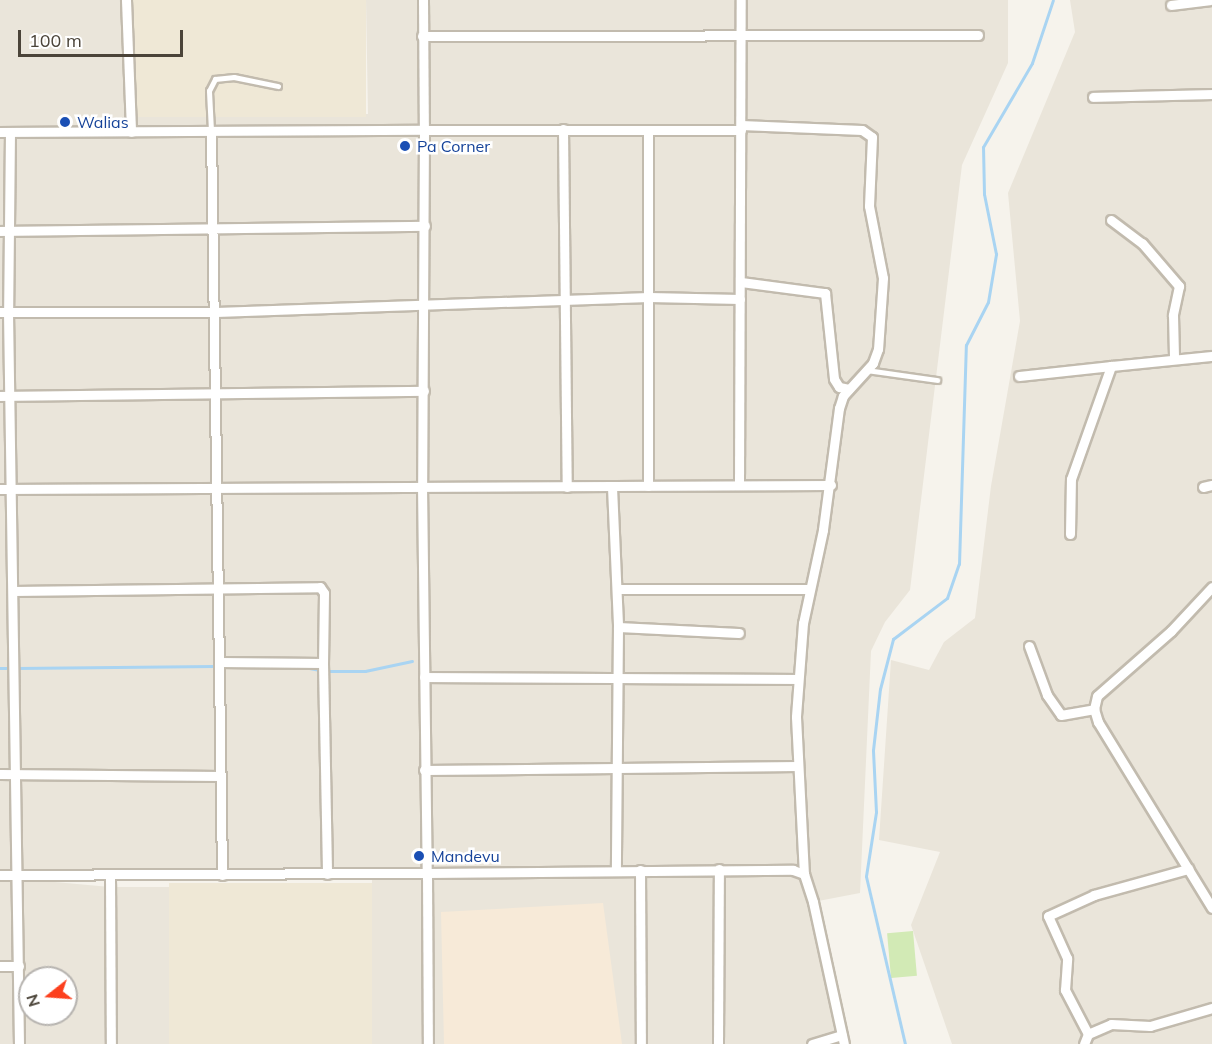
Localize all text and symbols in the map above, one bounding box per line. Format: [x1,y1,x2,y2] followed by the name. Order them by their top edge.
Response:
[21,18,186,56] scale bar
[29,29,82,52] text: 100 m
[77,112,129,132] place label: Walias
[58,115,72,129] marker: Walias
[417,136,490,156] place label: Pa Corner
[398,139,412,153] marker: Pa Corner
[431,846,500,866] place label: Mandevu
[412,849,426,863] marker: Mandevu
[18,966,78,1026] north arrow
[21,992,44,1009] text: N

